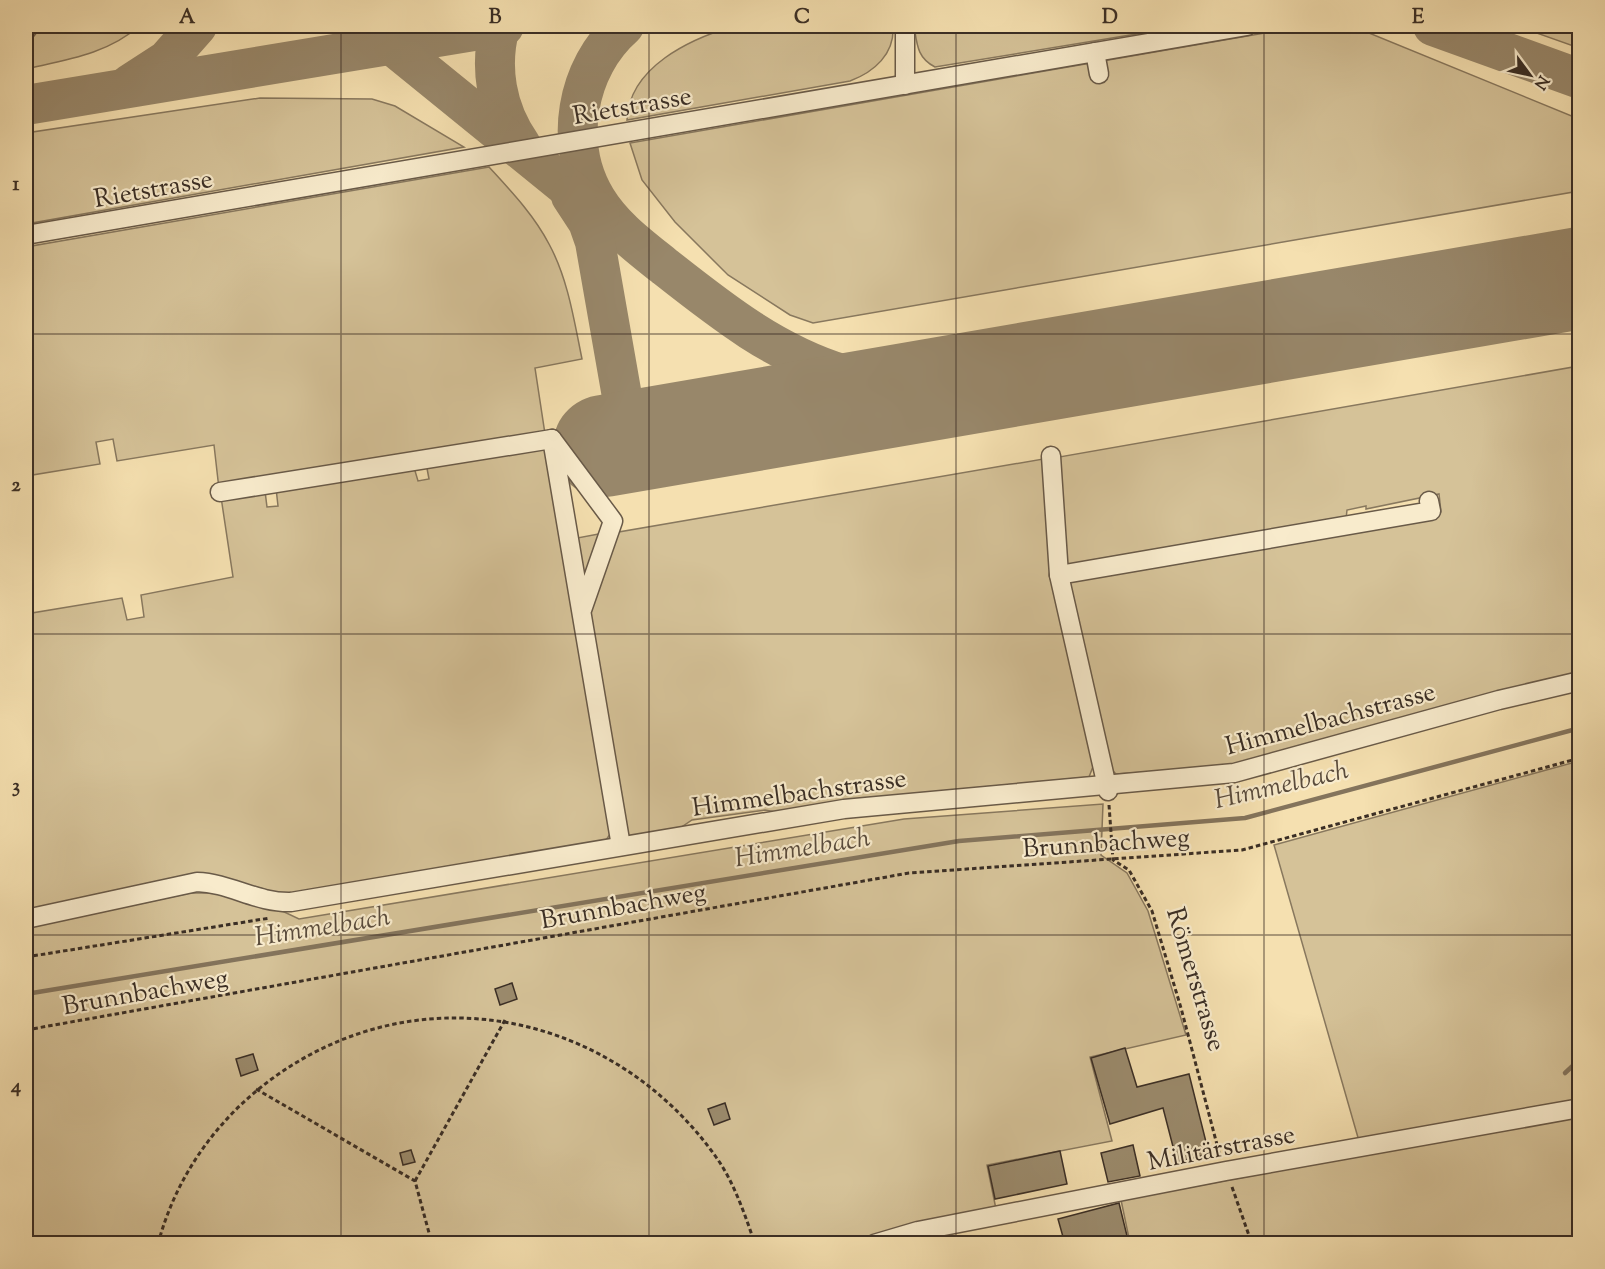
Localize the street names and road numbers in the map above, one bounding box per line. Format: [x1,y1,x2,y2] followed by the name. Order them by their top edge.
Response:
[570,79,695,136] street label: Rietstrasse
[91,162,216,219] street label: Rietstrasse
[1221,675,1440,766] street label: Himmelbachstrasse
[690,761,909,828] street label: Himmelbachstrasse
[1021,820,1191,869] street label: Brunnbachweg
[538,875,709,940] street label: Brunnbachweg
[1155,903,1234,1056] street label: Römerstrasse
[60,961,231,1026] street label: Brunnbachweg
[1145,1117,1298,1182] street label: Militärstrasse

